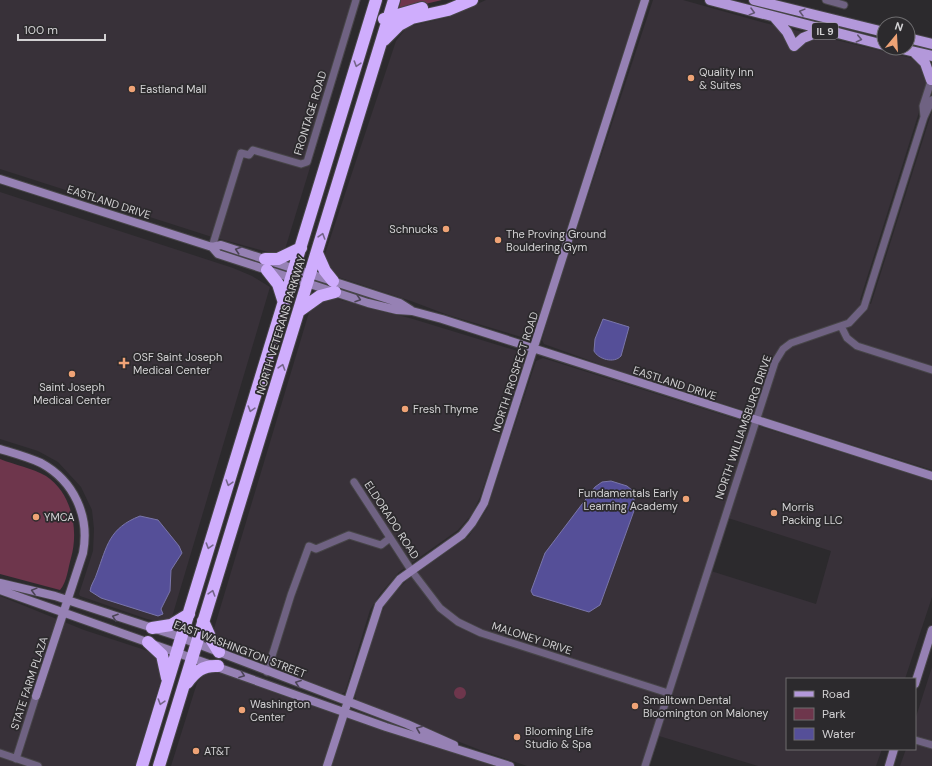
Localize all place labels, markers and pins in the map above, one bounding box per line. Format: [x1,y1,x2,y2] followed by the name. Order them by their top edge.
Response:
[699,65,753,92] place label: Quality Inn & Suites
[686,73,696,83] marker: Quality Inn & Suites
[140,82,207,96] place label: Eastland Mall
[127,84,137,94] marker: Eastland Mall
[389,222,438,236] place label: Schnucks
[441,224,451,234] marker: Schnucks
[506,227,606,254] place label: The Proving Ground Bouldering Gym
[493,235,503,245] marker: The Proving Ground Bouldering Gym
[133,350,222,377] place label: OSF Saint Joseph Medical Center
[118,357,130,369] marker: OSF Saint Joseph Medical Center
[67,369,77,379] marker: Saint Joseph Medical Center
[33,380,111,407] place label: Saint Joseph Medical Center
[413,402,478,416] place label: Fresh Thyme
[400,404,410,414] marker: Fresh Thyme
[578,486,678,513] place label: Fundamentals Early Learning Academy
[681,494,691,504] marker: Fundamentals Early Learning Academy
[782,500,843,527] place label: Morris Packing LLC
[769,508,779,518] marker: Morris Packing LLC
[44,510,75,524] place label: YMCA
[31,512,41,522] marker: YMCA
[643,693,768,720] place label: Smalltown Dental Bloomington on Maloney
[250,697,310,724] place label: Washington Center
[630,701,640,711] marker: Smalltown Dental Bloomington on Maloney
[237,705,247,715] marker: Washington Center
[525,724,593,751] place label: Blooming Life Studio & Spa
[512,732,522,742] marker: Blooming Life Studio & Spa
[204,744,230,758] place label: AT&T
[191,746,201,756] marker: AT&T

